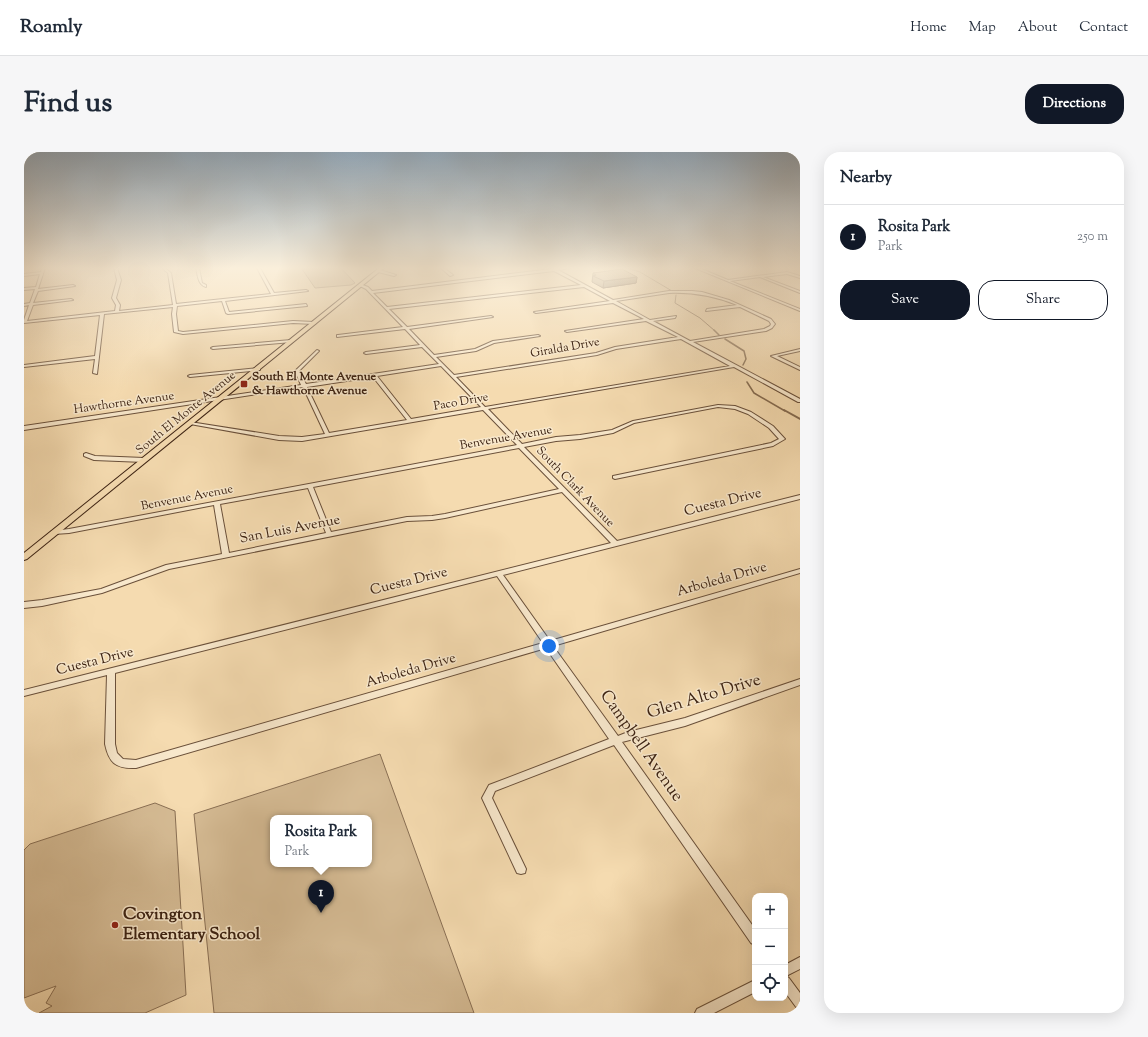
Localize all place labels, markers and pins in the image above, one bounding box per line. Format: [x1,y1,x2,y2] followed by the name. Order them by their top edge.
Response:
[252,368,377,400] place label: South El Monte Avenue & Hawthorne Avenue
[239,379,249,389] marker: South El Monte Avenue & Hawthorne Avenue
[308,880,334,913] pin: 1
[123,903,260,947] place label: Covington Elementary School
[110,920,120,930] marker: Covington Elementary School

